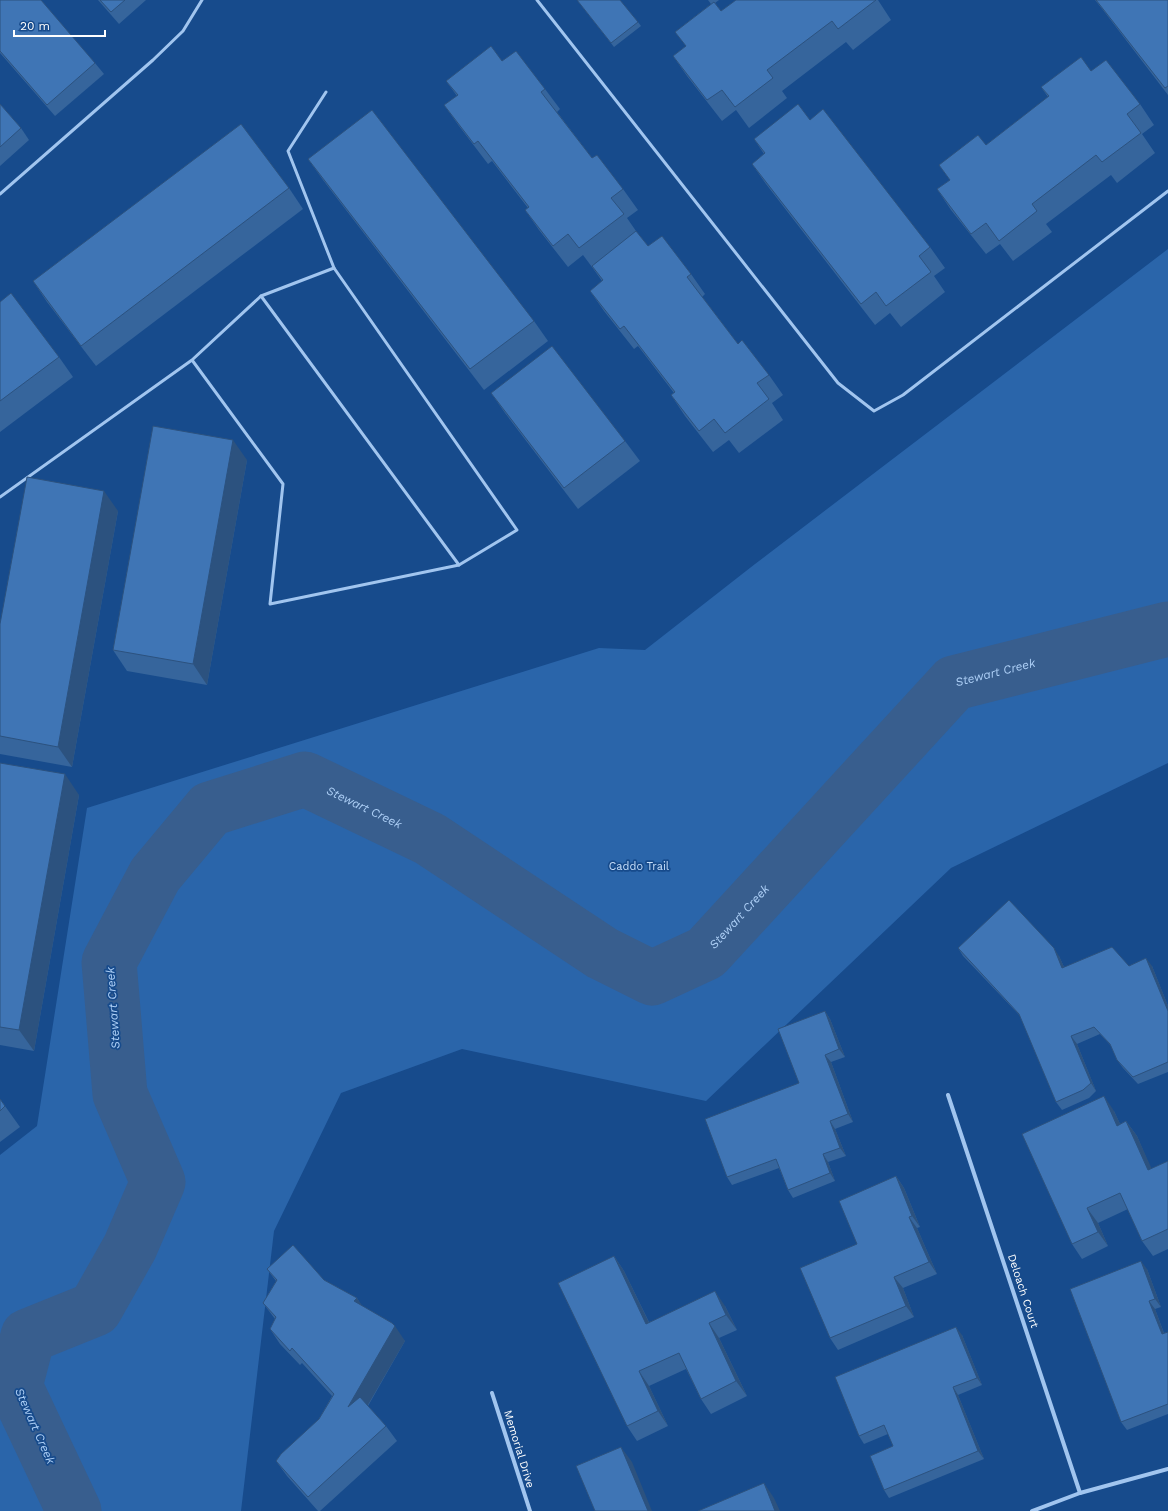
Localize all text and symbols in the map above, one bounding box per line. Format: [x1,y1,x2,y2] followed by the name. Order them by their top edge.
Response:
[14,12,105,38] scale bar
[20,19,50,33] text: 20 m
[954,656,1037,689] water label: Stewart Creek
[324,783,405,832] water label: Stewart Creek
[609,860,670,873] park label: Caddo Trail
[706,881,773,952] water label: Stewart Creek
[103,966,123,1049] water label: Stewart Creek
[1005,1252,1041,1330] street label: Deloach Court
[12,1386,58,1467] water label: Stewart Creek
[501,1409,537,1489] street label: Memorial Drive

